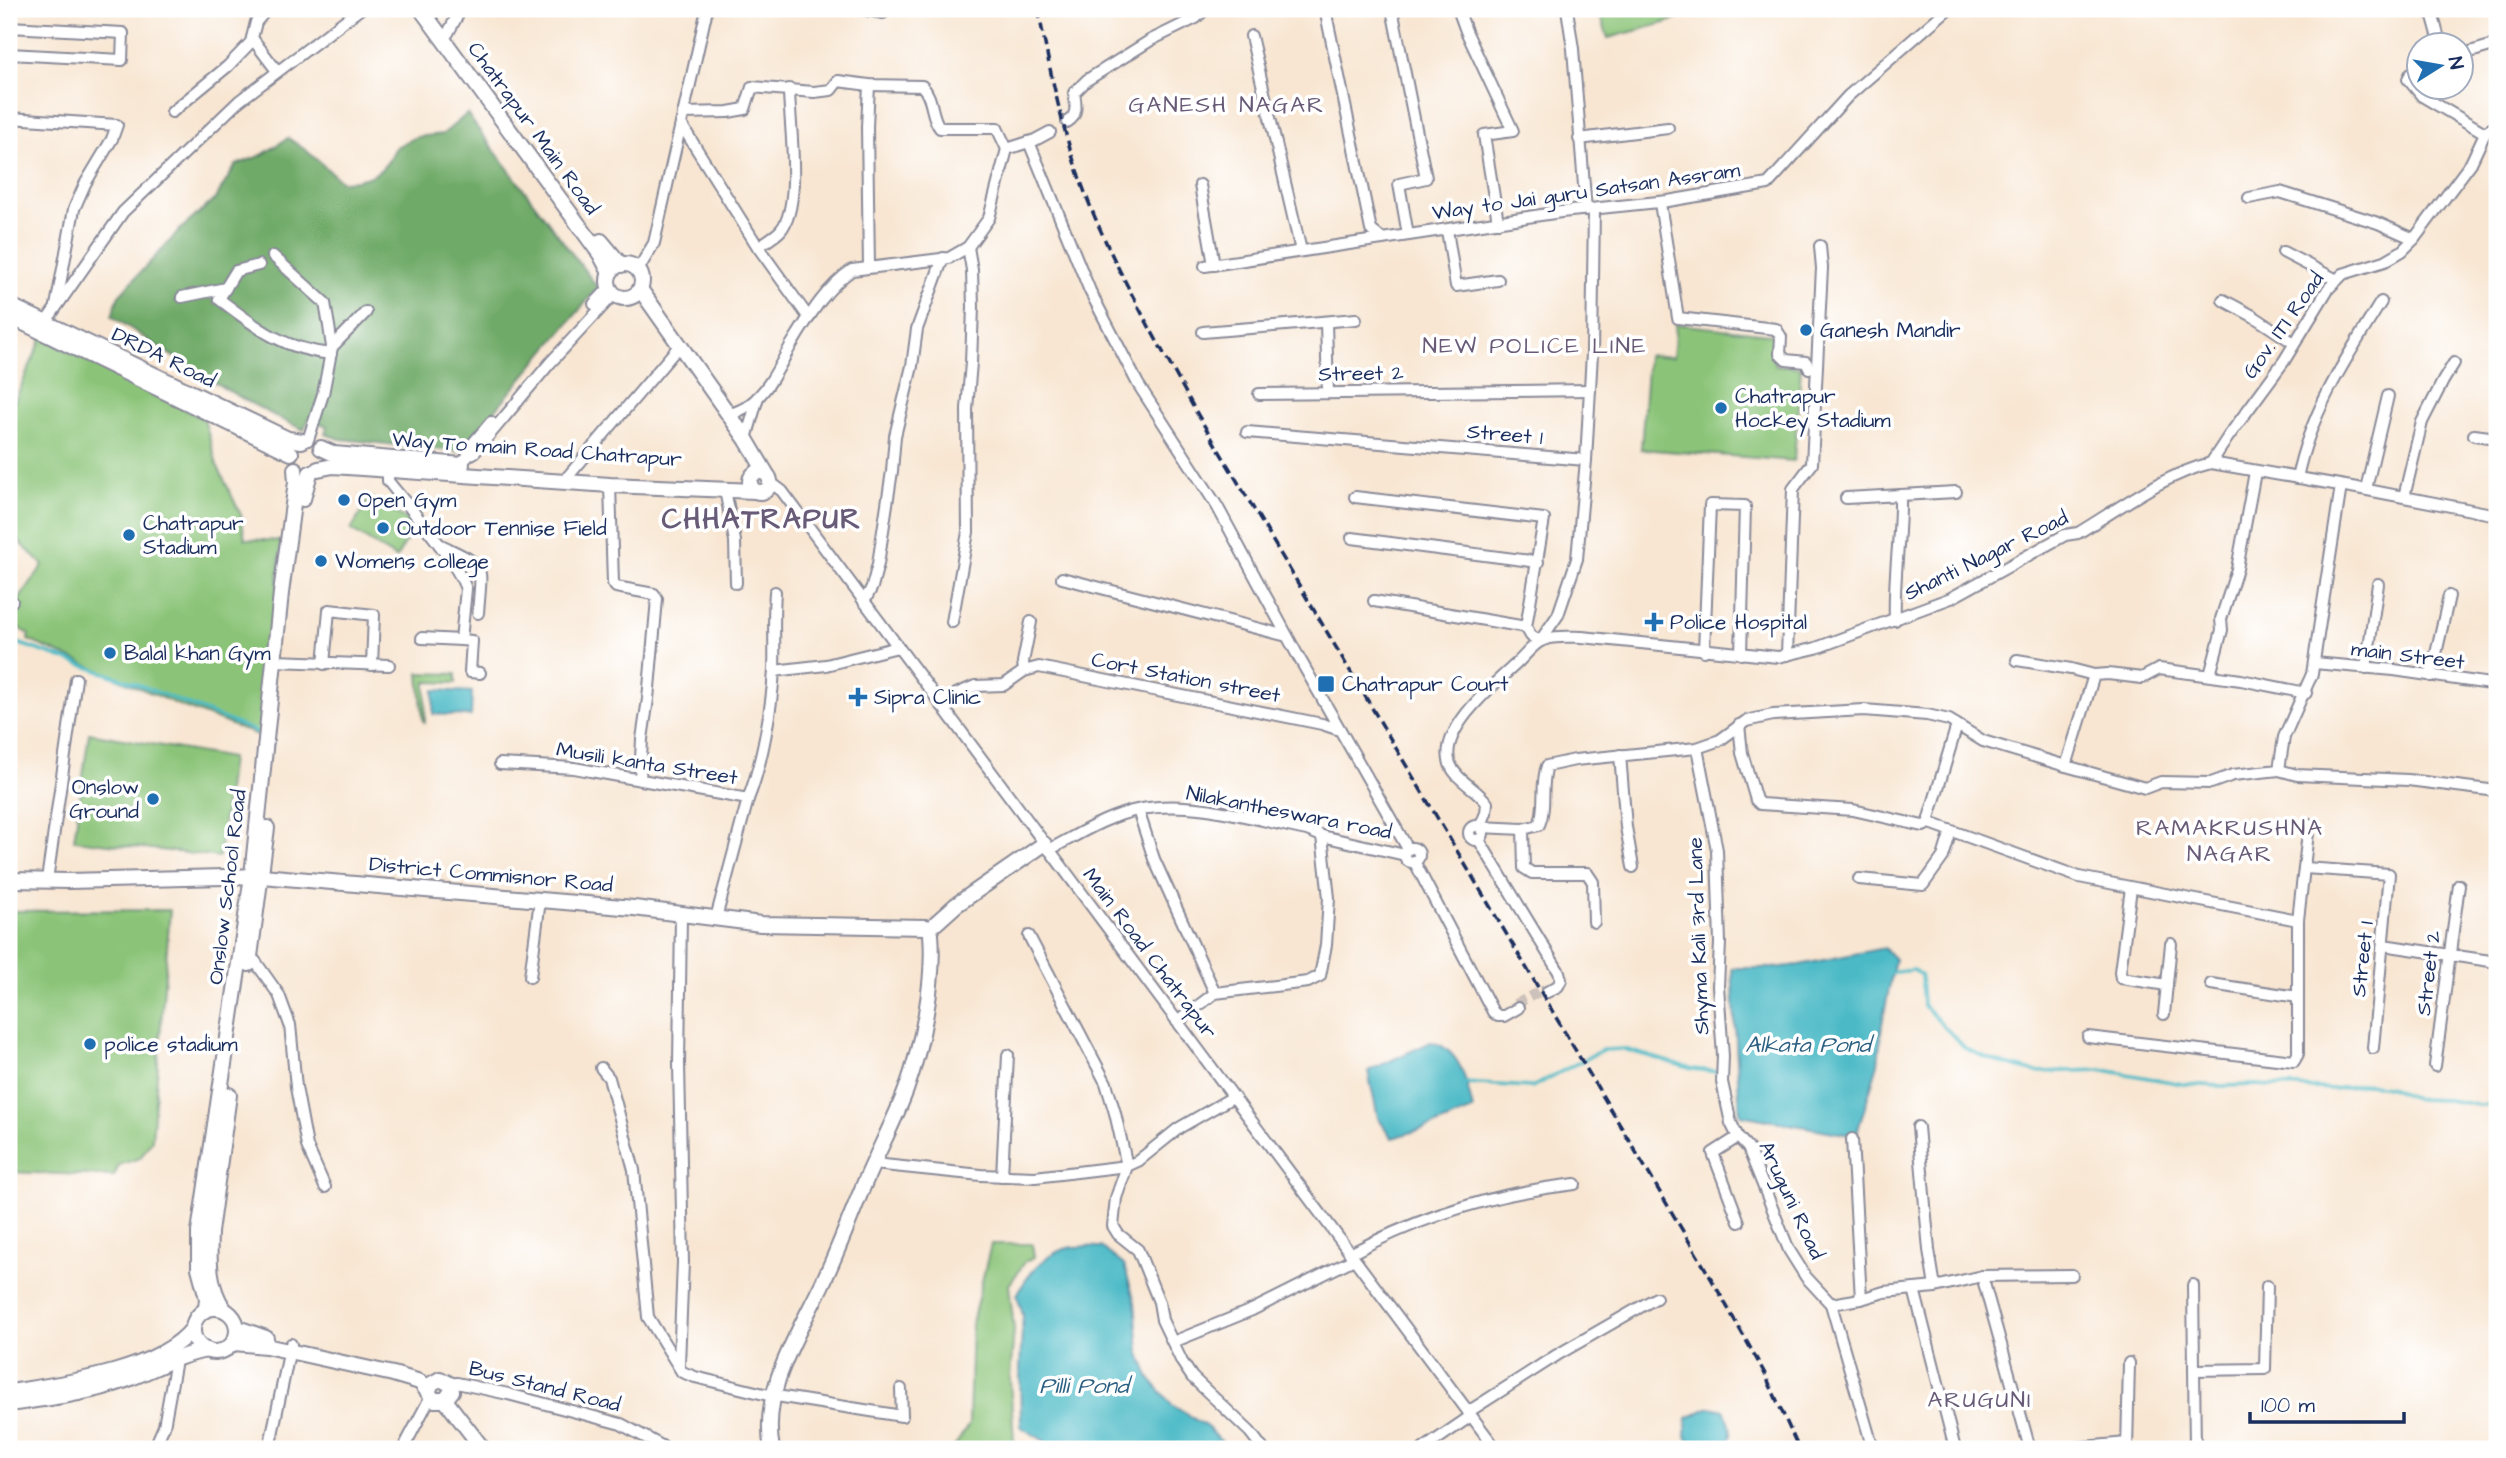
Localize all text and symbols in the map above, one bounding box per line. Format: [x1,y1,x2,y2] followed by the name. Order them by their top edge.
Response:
[2404,32,2474,102] north arrow
[460,36,606,222] street label: Chatrapur Main Road
[2441,55,2470,72] text: N
[1129,89,1325,121] district label: GANESH NAGAR
[1430,155,1743,229] street label: Way to Jai guru Satsan Assram
[2236,266,2331,385] street label: Gov. ITI Road
[1820,316,1961,345] place label: Ganesh Mandir
[107,320,221,395] street label: DRDA Road
[1798,322,1814,338] marker: Ganesh Mandir
[1423,330,1647,362] district label: NEW POLICE LINE
[1318,358,1404,389] street label: Street 2
[1735,382,1891,437] place label: Chatrapur Hockey Stadium
[1713,400,1729,416] marker: Chatrapur Hockey Stadium
[1466,417,1544,452] street label: Street 1
[391,425,683,476] street label: Way To main Road Chatrapur
[358,486,457,517] place label: Open Gym
[336,492,352,508] marker: Open Gym
[662,500,862,539] district label: CHHATRAPUR
[1900,503,2074,609] street label: Shanti Nagar Road
[143,509,244,562] place label: Chatrapur Stadium
[397,514,607,543] place label: Outdoor Tennise Field
[375,520,391,536] marker: Outdoor Tennise Field
[121,527,137,543] marker: Chatrapur Stadium
[335,547,489,578] place label: Womens college
[313,553,329,569] marker: Womens college
[1670,608,1807,638] place label: Police Hospital
[1644,612,1664,632] marker: Police Hospital
[2350,634,2467,677] street label: main Street
[124,639,271,670] place label: Balal khan Gym
[102,645,118,661] marker: Balal khan Gym
[1089,645,1283,710] street label: Cort Station street
[1342,670,1509,700] place label: Chatrapur Court
[1316,674,1336,694] marker: Chatrapur Court
[874,683,981,713] place label: Sipra Clinic
[848,687,868,707] marker: Sipra Clinic
[554,735,740,792] street label: Musili kanta Street
[69,773,139,826] place label: Onslow Ground
[1184,778,1394,847] street label: Nilakantheswara road
[201,788,254,986] street label: Onslow School Road
[145,791,161,807] marker: Onslow Ground
[2136,812,2324,870] district label: RAMAKRUSHNA NAGAR
[1681,837,1718,1035] street label: Shyma Kali 3rd Lane
[368,849,614,900] street label: District Commisnor Road
[1075,862,1224,1046] street label: Main Road Chatrapur
[2344,919,2381,998] street label: Street 1
[2409,929,2448,1017] street label: Street 2
[1745,1029,1875,1061] water label: Alkata Pond
[104,1030,238,1060] place label: police stadium
[82,1036,98,1052] marker: police stadium
[1750,1136,1832,1265] street label: Aruguni Road
[466,1354,624,1419] street label: Bus Stand Road
[1040,1370,1133,1402] water label: Pilli Pond
[2250,1381,2404,1425] scale bar
[1928,1384,2032,1416] district label: ARUGUNI
[2261,1391,2316,1420] text: 100 m

